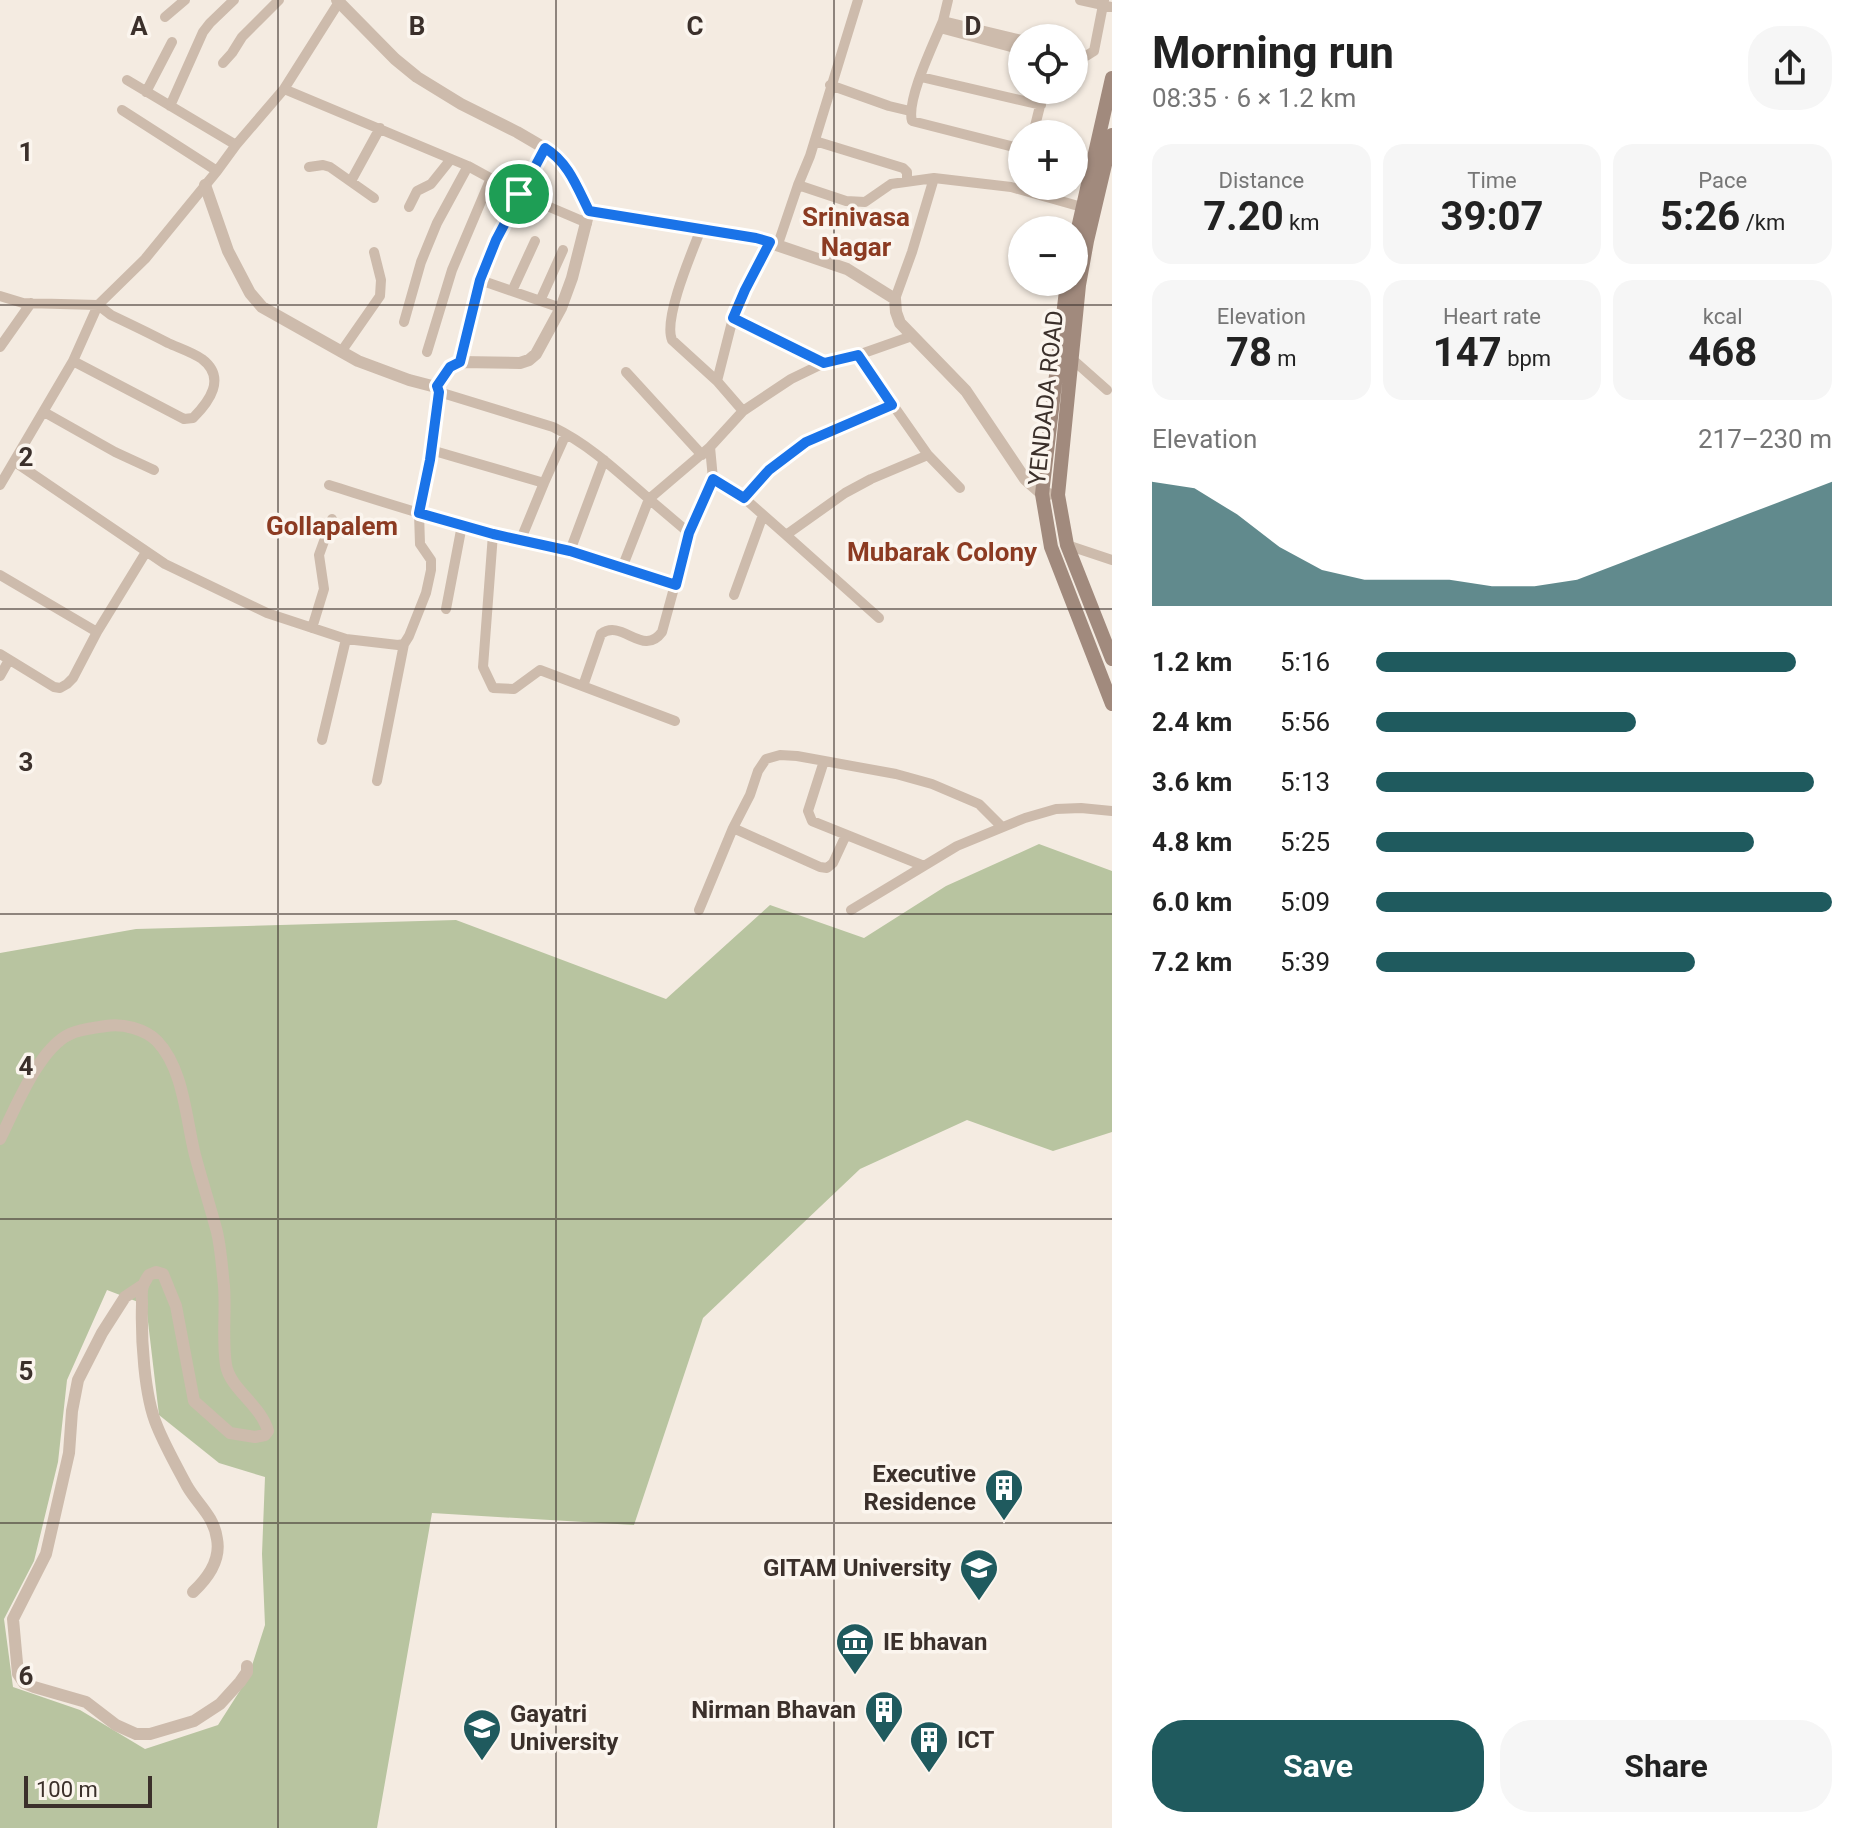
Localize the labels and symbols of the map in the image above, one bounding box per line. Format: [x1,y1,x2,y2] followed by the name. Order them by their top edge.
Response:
[130,11,148,41] text: A
[409,11,425,41] text: B
[686,11,704,41] text: C
[965,11,981,41] text: D
[19,137,33,167] text: 1
[485,160,553,228] pin
[802,202,910,262] district label: Srinivasa Nagar
[1023,309,1069,487] street label: YENDADA ROAD
[19,442,33,472] text: 2
[266,511,398,541] district label: Gollapalem
[847,537,1038,567] district label: Mubarak Colony
[19,747,33,777] text: 3
[19,1051,34,1081] text: 4
[19,1356,33,1386] text: 5
[864,1460,976,1516] place label: Executive Residence
[983,1467,1025,1522] building icon: Executive Residence
[958,1547,1000,1602] school or university icon: GITAM University
[763,1554,952,1582] place label: GITAM University
[834,1621,876,1676] museum icon: IE bhavan
[883,1628,987,1656] place label: IE bhavan
[19,1661,34,1691] text: 6
[863,1689,905,1744] building icon: Nirman Bhavan
[691,1696,856,1724] place label: Nirman Bhavan
[510,1700,619,1756] place label: Gayatri University
[461,1707,503,1762] school or university icon: Gayatri University
[908,1719,950,1774] building icon: ICT
[957,1726,994,1754] place label: ICT
[24,1772,152,1808] scale bar

